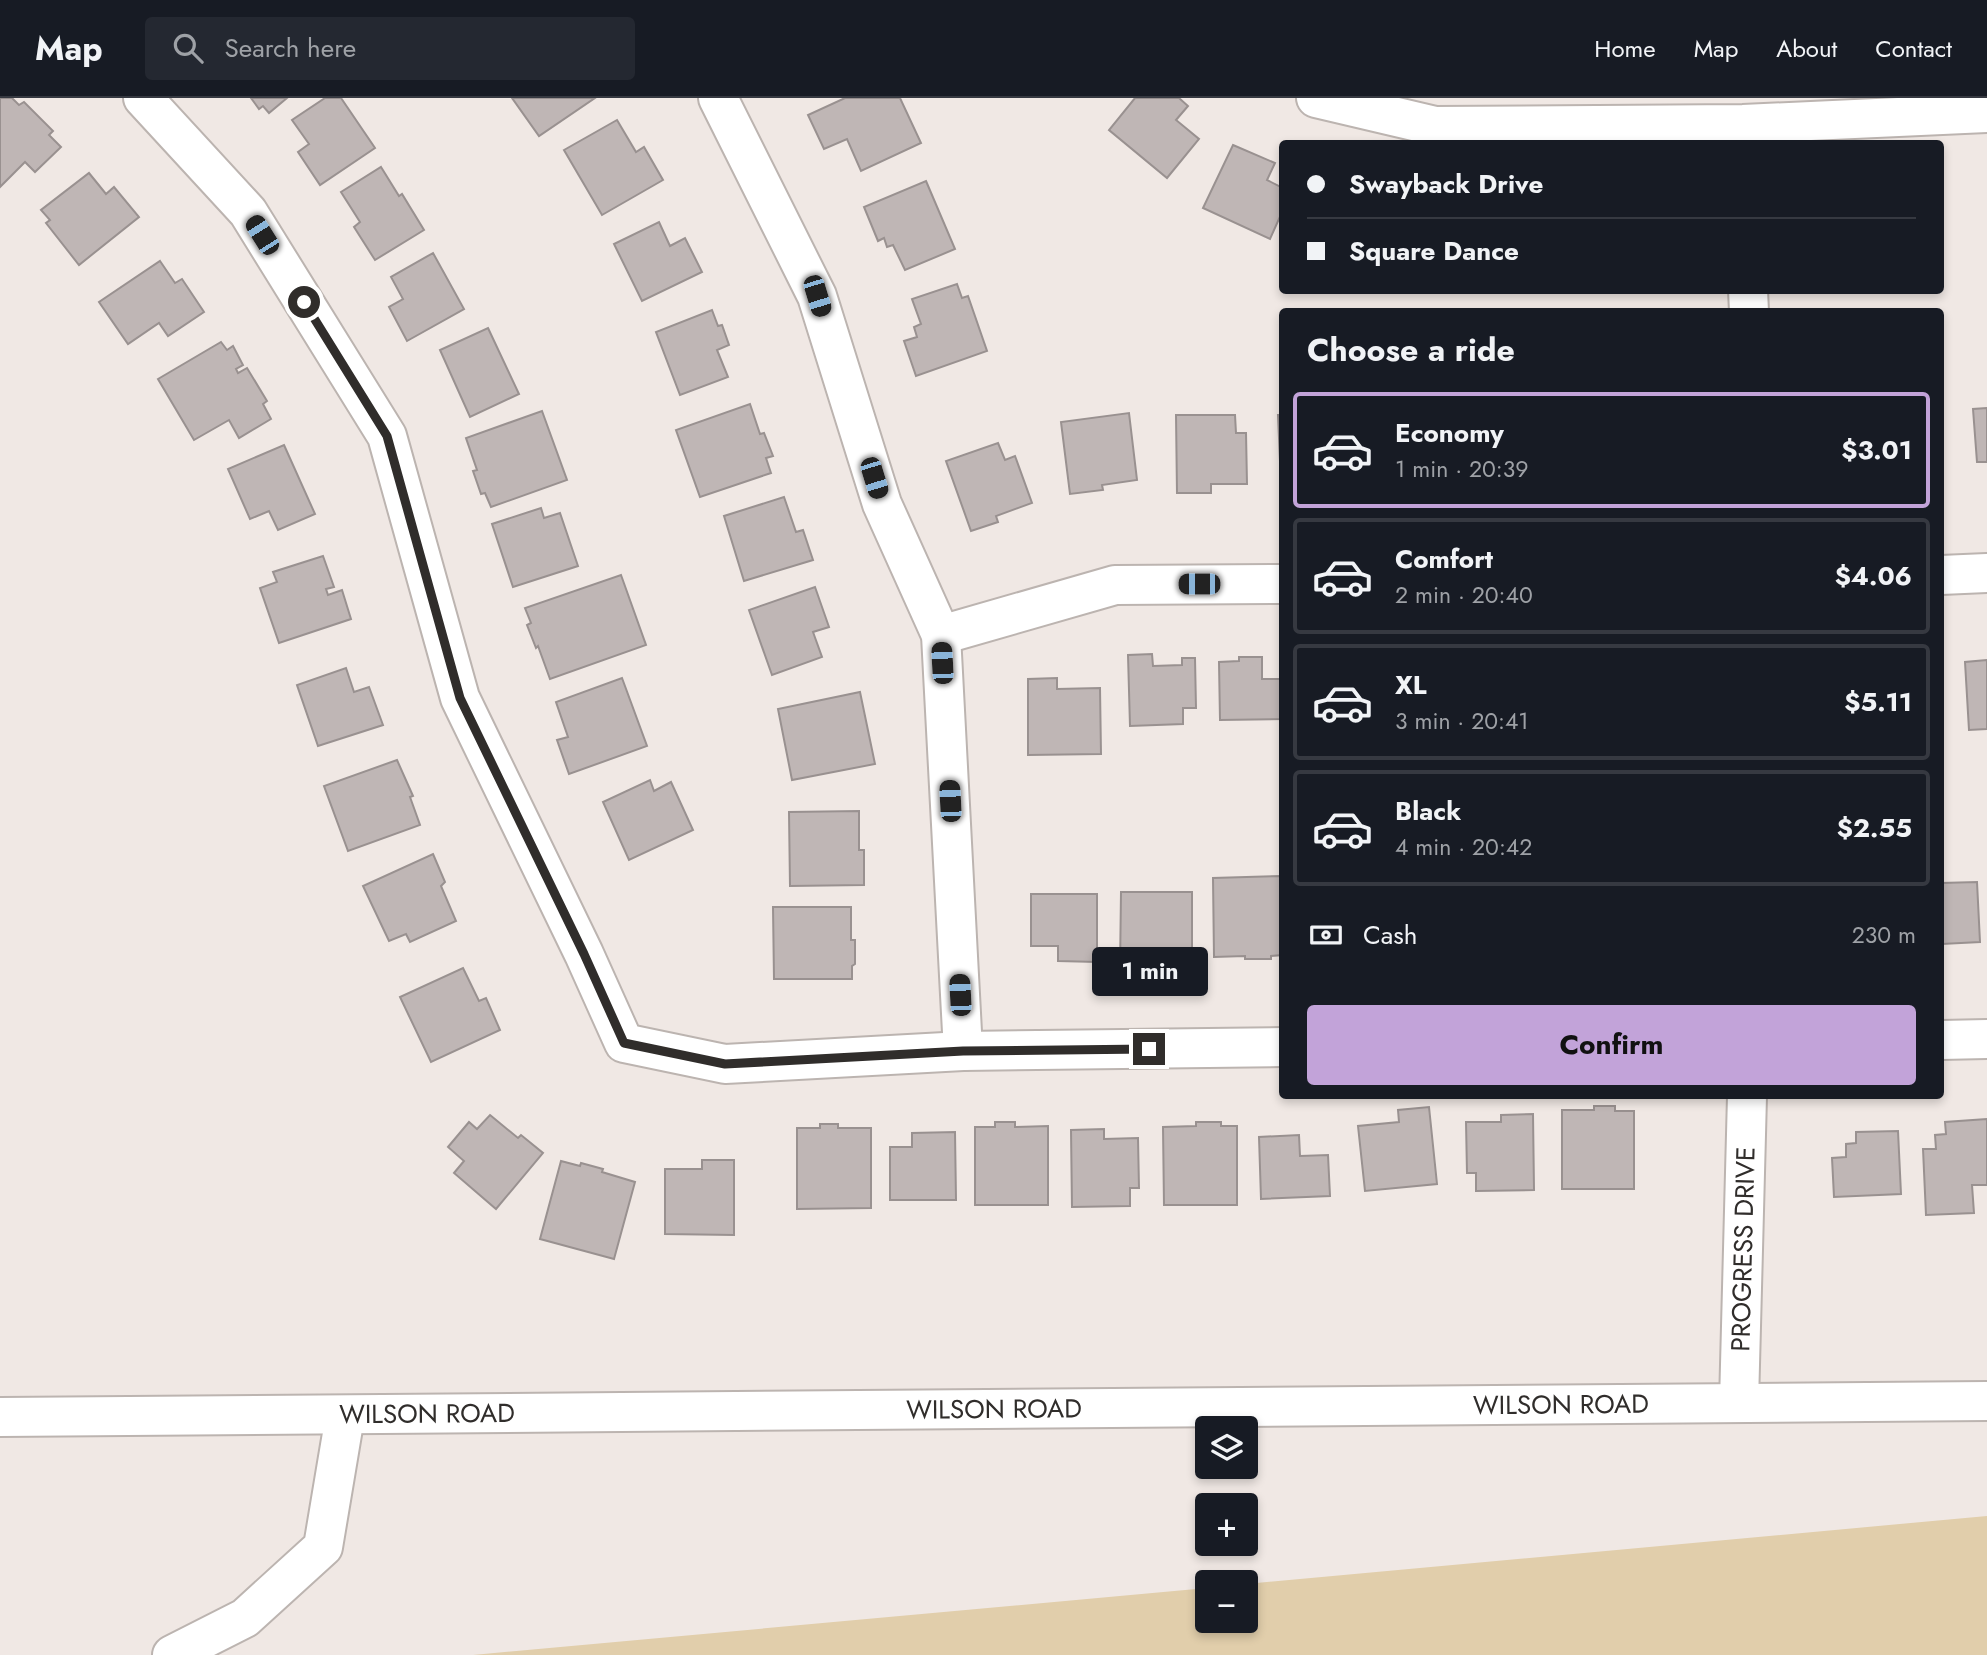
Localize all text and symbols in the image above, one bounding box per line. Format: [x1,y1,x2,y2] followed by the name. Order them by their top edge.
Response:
[145,17,635,80] search box
[35,25,103,72] text: Map
[169,29,207,67] icon: search
[225,29,356,67] text: Search here
[1594,31,1656,66] text: Home
[1694,31,1738,66] text: Map
[1776,31,1837,66] text: About
[1875,31,1952,66] text: Contact
[1349,165,1543,203] text: Swayback Drive
[242,212,283,258] car
[1349,232,1519,270] text: Square Dance
[801,273,834,319] car
[288,286,320,318] route start
[1307,327,1515,373] text: Choose a ride
[1395,414,1504,452] text: Economy
[1311,419,1374,482] icon: car
[1841,431,1912,469] text: $3.01
[1395,452,1529,486] text: 1 min · 20:39
[858,455,891,501] car
[1395,540,1493,578] text: Comfort
[1311,545,1374,608] icon: car
[1835,557,1912,595] text: $4.06
[1179,574,1221,595] car
[1395,578,1533,612] text: 2 min · 20:40
[931,641,954,685] car
[1395,666,1427,704] text: XL
[1311,671,1374,734] icon: car
[1844,683,1912,721] text: $5.11
[1395,704,1529,738] text: 3 min · 20:41
[939,779,962,823] car
[1395,792,1461,830] text: Black
[1311,797,1374,860] icon: car
[1837,809,1912,847] text: $2.55
[1395,830,1532,864] text: 4 min · 20:42
[1307,916,1345,954] icon: cash
[1363,916,1417,954] text: Cash
[1852,918,1916,952] text: 230 m
[1091,948,1207,996] callout: 1 min
[1121,954,1179,988] text: 1 min
[949,973,972,1017] car
[1307,1005,1916,1085] button: Confirm
[1133,1033,1165,1065] route end
[1721,1146,1765,1352] street label: PROGRESS DRIVE
[1473,1385,1649,1424] street label: WILSON ROAD
[906,1389,1082,1429] street label: WILSON ROAD
[339,1394,515,1433] street label: WILSON ROAD
[1195,1416,1258,1633] map controls
[1195,1416,1258,1479] button: layers
[1195,1493,1258,1556] button: +
[1195,1570,1258,1633] button: −

